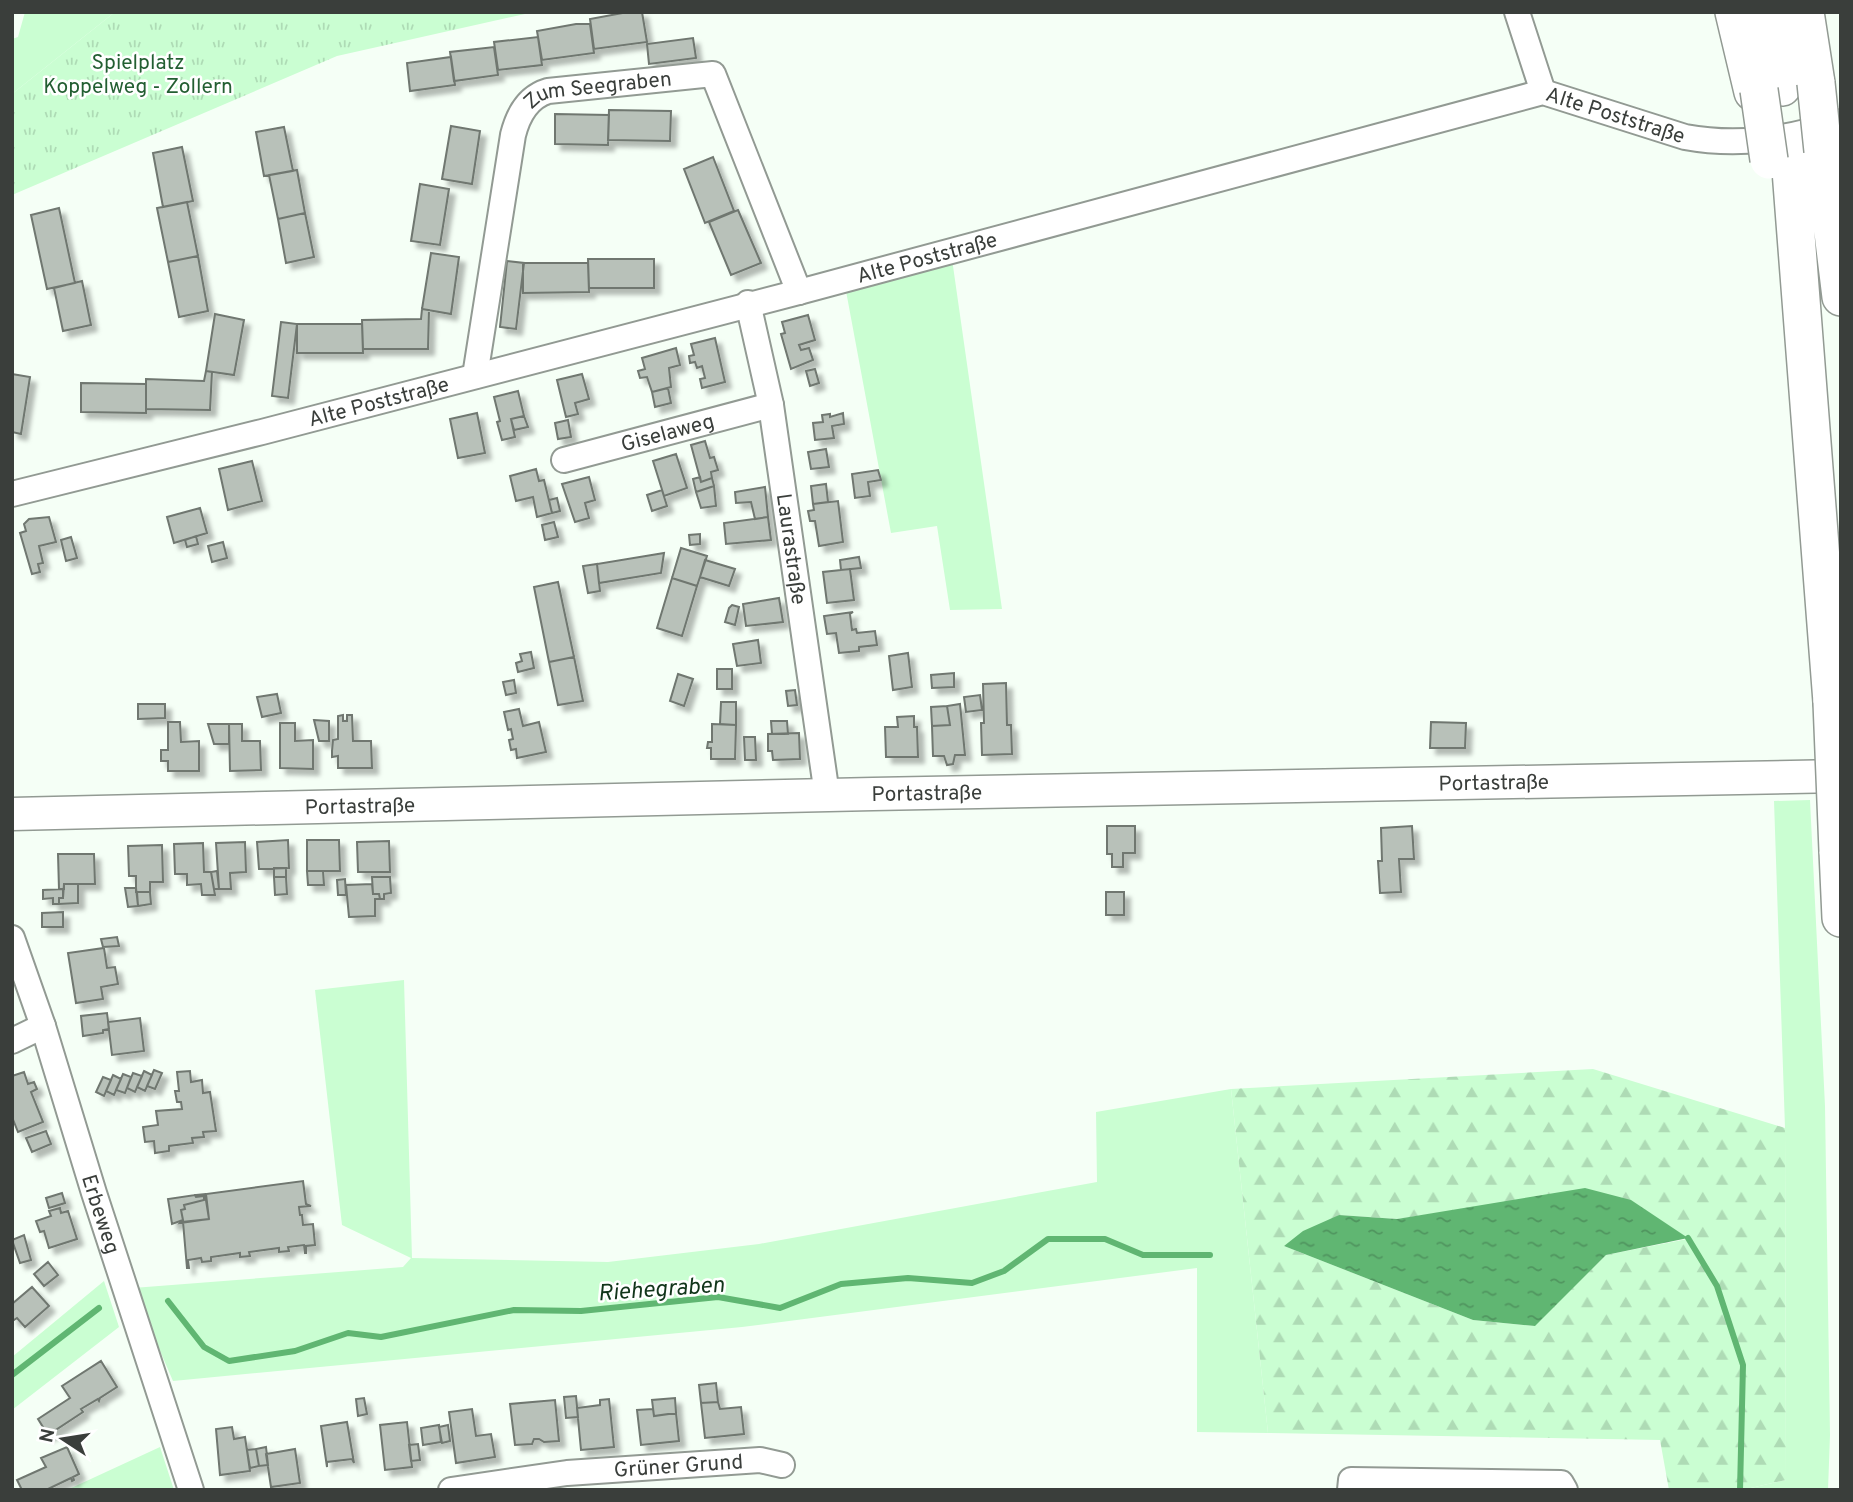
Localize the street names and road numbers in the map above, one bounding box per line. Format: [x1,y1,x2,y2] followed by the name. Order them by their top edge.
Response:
[518,66,673,116] street label: Zum Seegraben
[1542,82,1688,151] street label: Alte Poststraße
[854,227,1001,291] street label: Alte Poststraße
[306,372,452,434] street label: Alte Poststraße
[618,409,717,459] street label: Giselaweg
[769,492,812,607] street label: Laurastraße
[1438,769,1549,798] street label: Portastraße
[871,780,982,809] street label: Portastraße
[304,793,416,822] street label: Portastraße
[74,1171,125,1258] street label: Erbeweg
[613,1449,744,1485] street label: Grüner Grund

